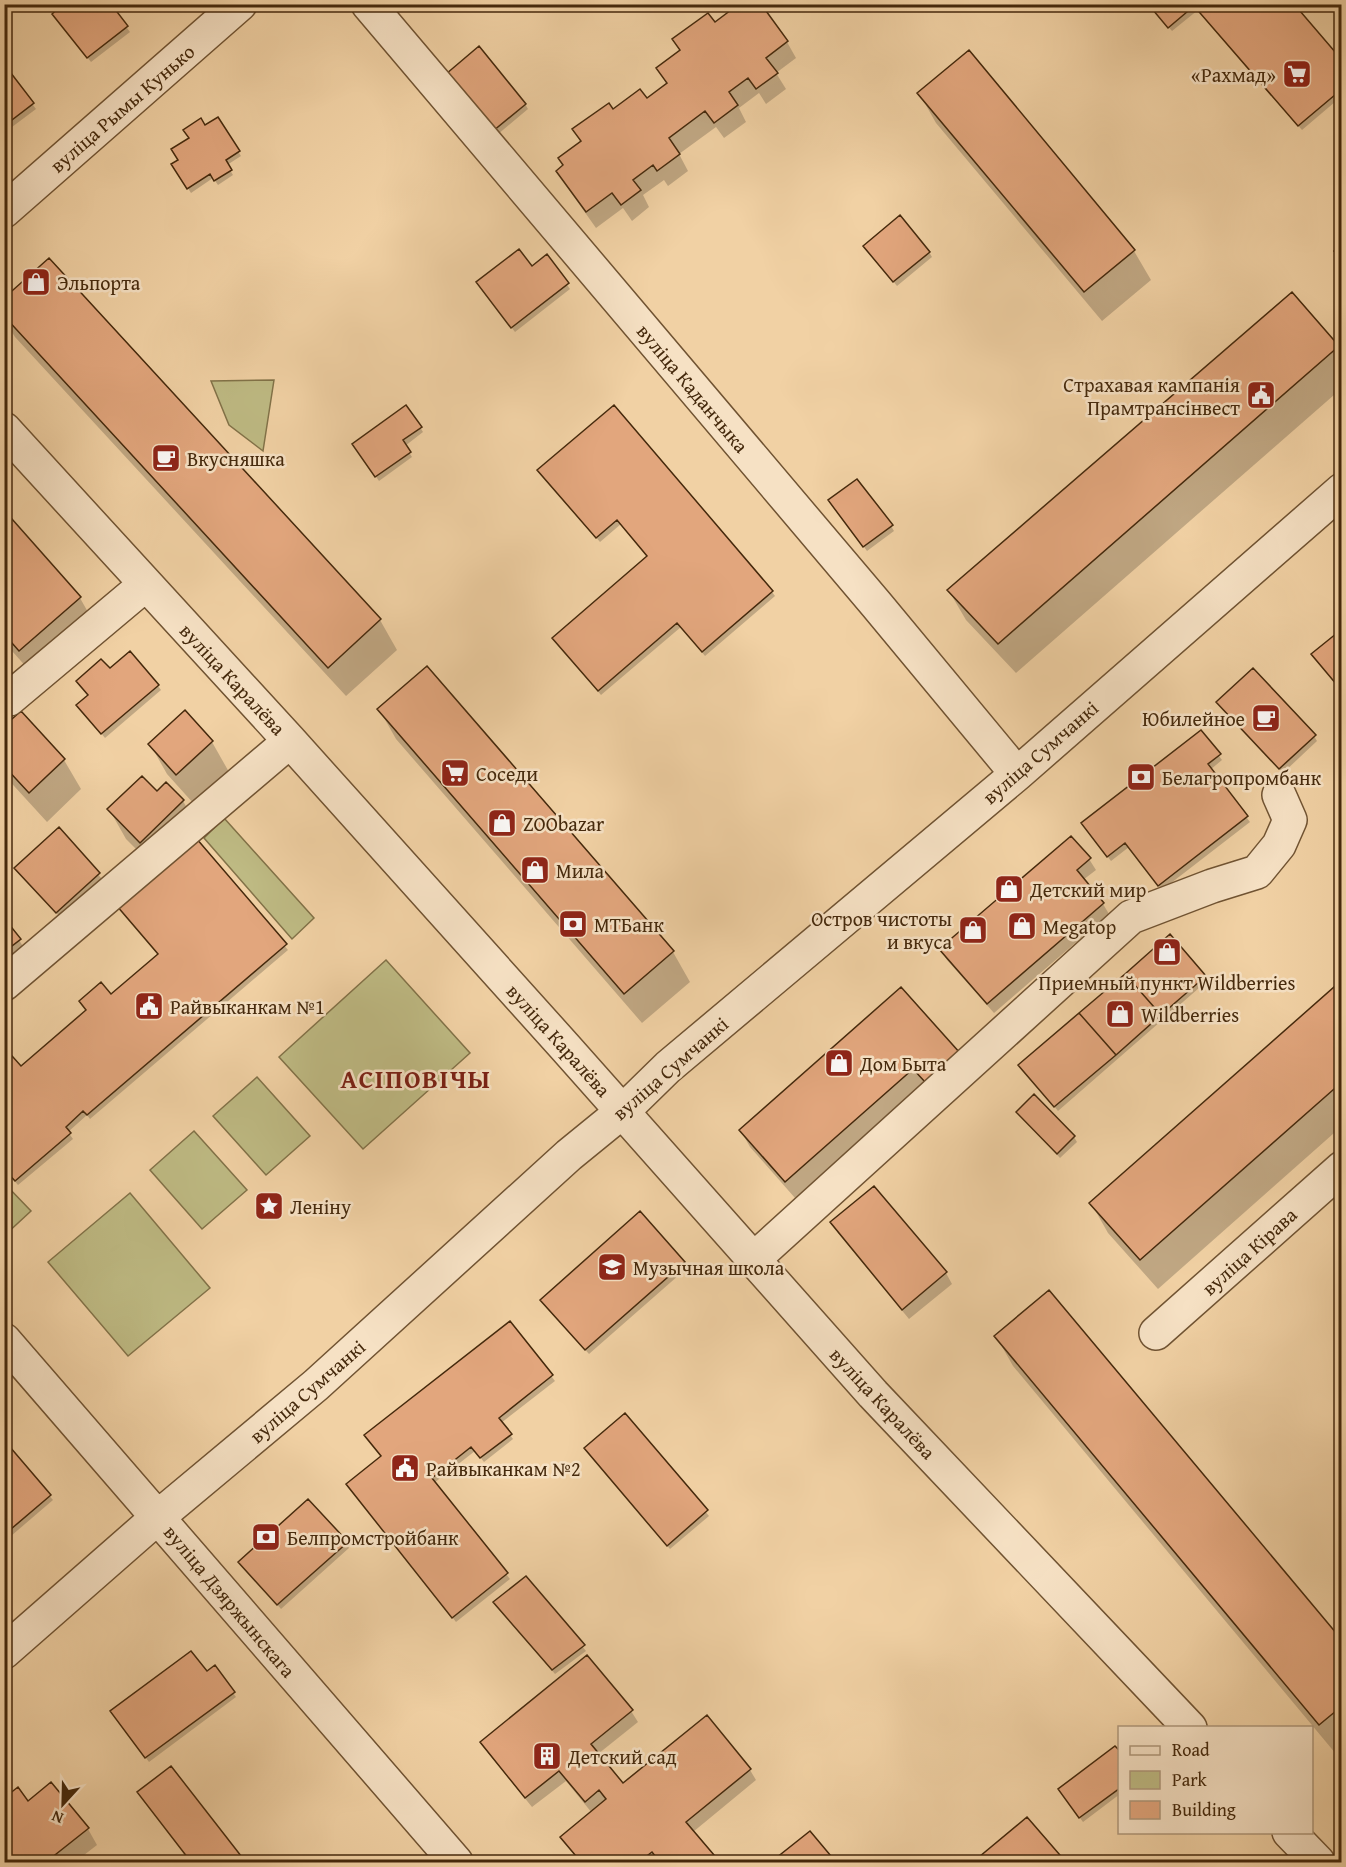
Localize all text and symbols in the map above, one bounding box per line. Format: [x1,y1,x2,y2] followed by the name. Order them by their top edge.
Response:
[43,37,201,179] street label: вуліца Рымы Кунько
[1281,58,1313,90] supermarket icon: «Рахмад»
[1191,60,1276,89] place label: «Рахмад»
[20,266,52,298] shop icon: Эльпорта
[57,268,141,297] place label: Эльпорта
[630,317,756,459] street label: вуліца Каданчыка
[1063,370,1240,422] place label: Страхавая кампанія Прамтрансінвест
[1245,379,1277,411] public building icon: Страхавая кампанія Прамтрансінвест
[150,442,182,474] cafe icon: Вкусняшка
[187,444,285,473] place label: Вкусняшка
[173,617,293,742] street label: вуліца Каралёва
[976,693,1105,811] street label: вуліца Сумчанкі
[1250,702,1282,734] cafe icon: Юбилейное
[1142,704,1245,733] place label: Юбилейное
[439,757,471,789] supermarket icon: Соседи
[476,759,538,788] place label: Соседи
[1125,761,1157,793] bank icon: Белагропромбанк
[1162,763,1322,792] place label: Белагропромбанк
[486,807,518,839] shop icon: ZOObazar
[523,809,604,838] place label: ZOObazar
[519,854,551,886] shop icon: Мила
[556,856,605,885] place label: Мила
[993,873,1025,905] shop icon: Детский мир
[1029,875,1147,904] place label: Детский мир
[811,904,952,956] place label: Остров чистоты и вкуса
[557,908,589,940] bank icon: МТБанк
[594,910,664,939] place label: МТБанк
[1006,910,1038,942] shop icon: Megatop
[1043,912,1116,941] place label: Megatop
[957,914,989,946] shop icon: Остров чистоты и вкуса
[1151,936,1183,968] shop icon: Приемный пункт Wildberries
[1039,968,1295,997] place label: Приемный пункт Wildberries
[500,977,618,1103] street label: вуліца Каралёва
[133,990,165,1022] public building icon: Райвыканкам №1
[170,992,325,1021] place label: Райвыканкам №1
[1104,998,1136,1030] shop icon: Wildberries
[1141,1000,1239,1029] place label: Wildberries
[606,1009,735,1127] street label: вуліца Сумчанкі
[823,1047,855,1079] shop icon: Дом Быта
[859,1049,947,1078] place label: Дом Быта
[341,1059,491,1098] district label: АСІПОВІЧЫ
[253,1190,285,1222] place icon: Леніну
[290,1192,351,1221] place label: Леніну
[1195,1200,1303,1302] street label: вуліца Кірава
[596,1251,628,1283] school or university icon: Музычная школа
[633,1253,785,1282] place label: Музычная школа
[243,1332,372,1450] street label: вуліца Сумчанкі
[823,1341,943,1466] street label: вуліца Каралёва
[389,1452,421,1484] public building icon: Райвыканкам №2
[426,1454,581,1483] place label: Райвыканкам №2
[157,1518,303,1684] street label: вуліца Дзяржынскага
[250,1521,282,1553] bank icon: Белпромстройбанк
[287,1523,459,1552] place label: Белпромстройбанк
[1118,1726,1313,1834] legend
[1172,1736,1210,1763] text: Road
[531,1740,563,1772] building icon: Детский сад
[567,1742,677,1771] place label: Детский сад
[1172,1766,1208,1793] text: Park
[33,1774,93,1834] north arrow
[1172,1796,1236,1823] text: Building
[48,1805,67,1831] text: N

